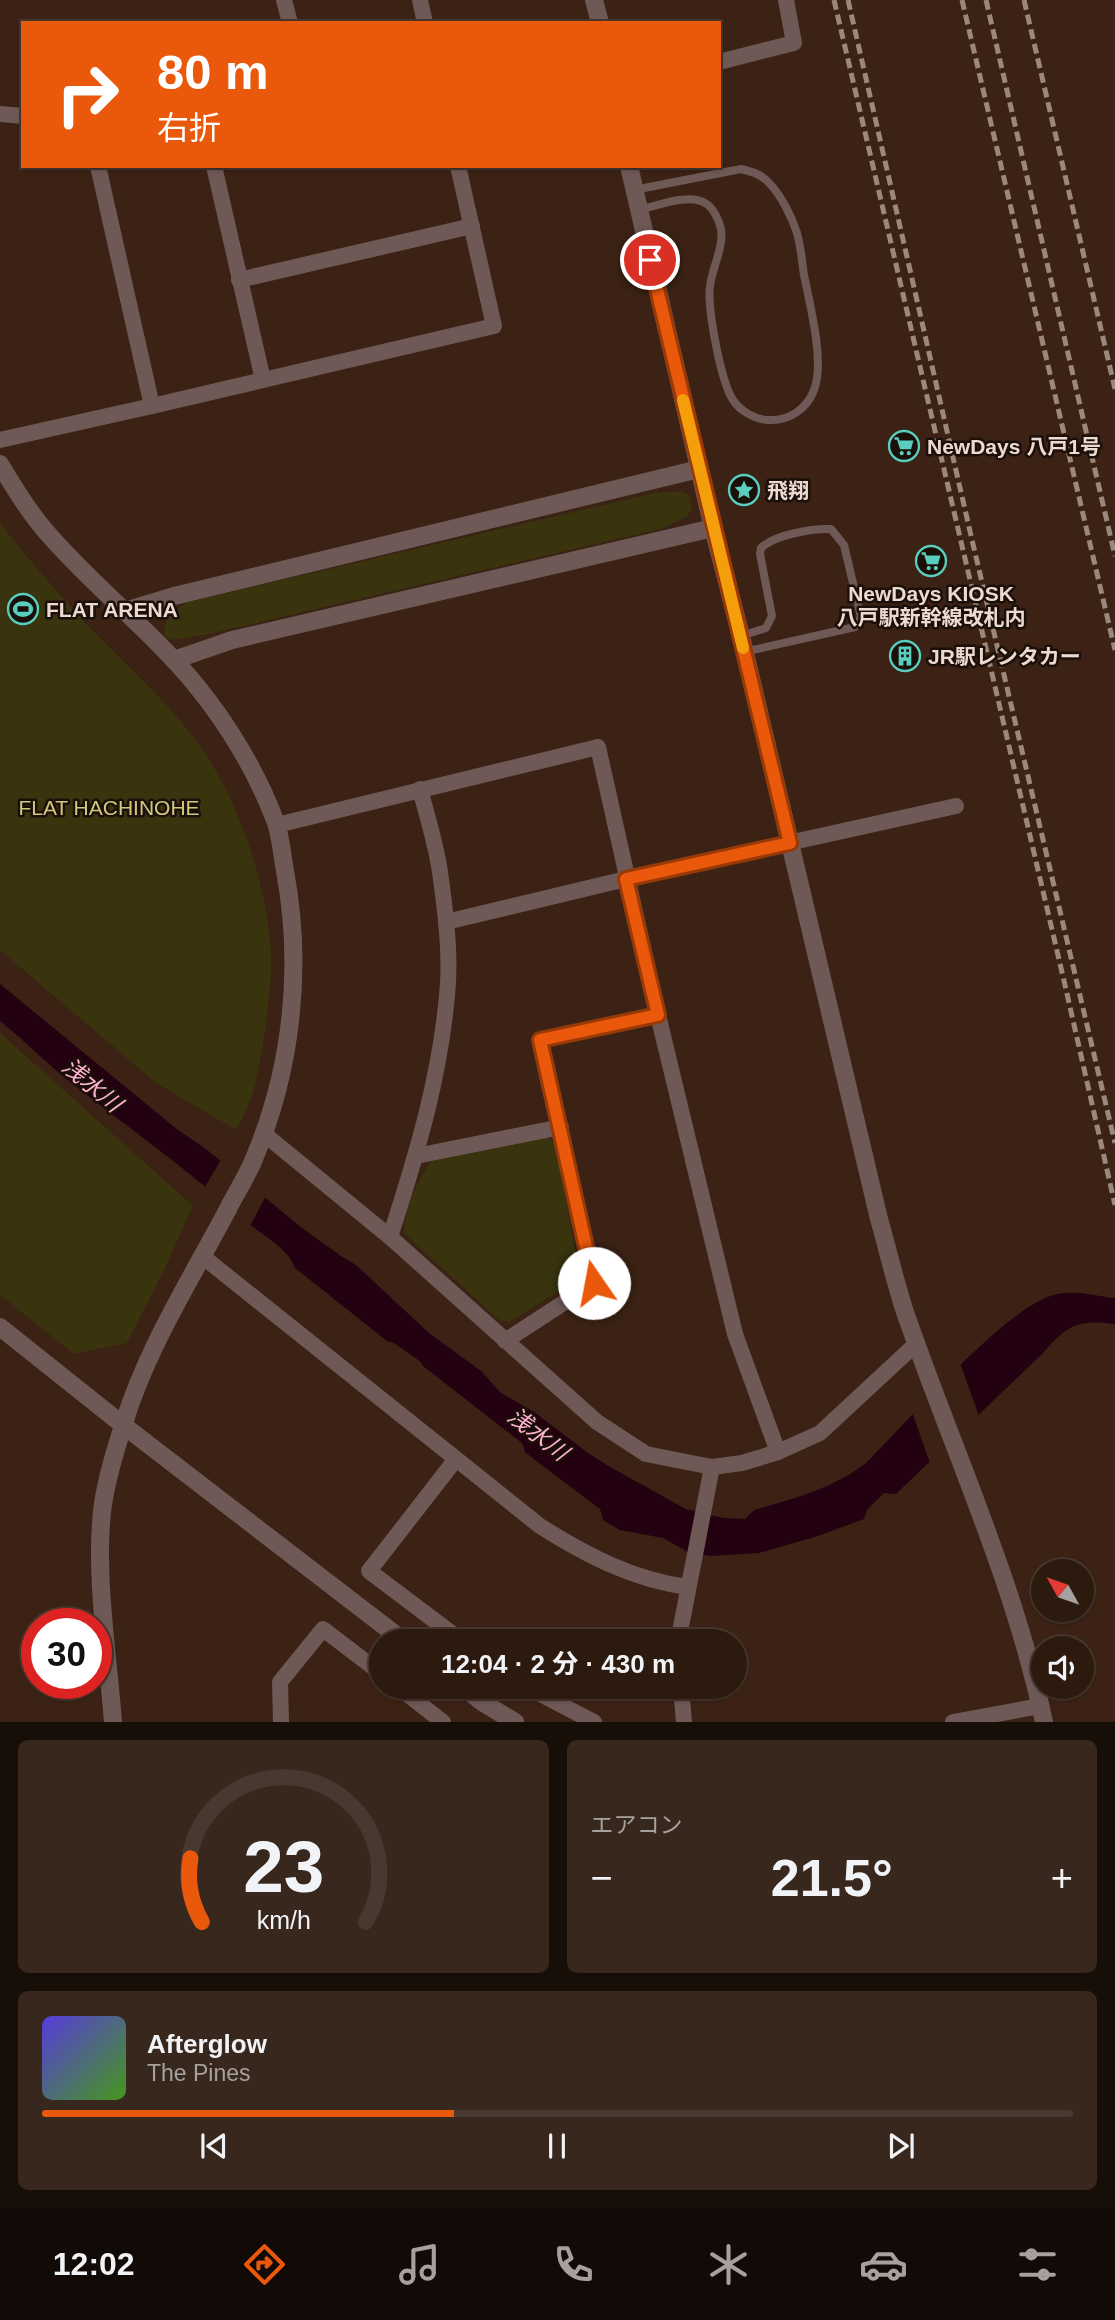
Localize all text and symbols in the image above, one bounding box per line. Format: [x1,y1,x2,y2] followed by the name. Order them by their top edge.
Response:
[157,45,269,99] text: 80 m
[42,49,133,140] icon: right
[157,110,221,146] text: 右折
[620,230,680,290] pin
[631,241,669,279] icon: arrive
[887,429,921,463] supermarket icon: NewDays 八戸1号
[927,435,1101,458] place label: NewDays 八戸1号
[727,473,761,507] place icon: 飛翔
[767,479,809,502] place label: 飛翔
[914,544,948,578] supermarket icon: NewDays KIOSK 八戸駅新幹線改札内
[837,582,1026,629] place label: NewDays KIOSK 八戸駅新幹線改札内
[6,592,40,626] sports icon: FLAT ARENA
[46,598,178,621] place label: FLAT ARENA
[888,639,922,673] building icon: JR駅レンタカー
[928,645,1081,668] place label: JR駅レンタカー
[18,796,200,819] park label: FLAT HACHINOHE
[57,1053,129,1119] water label: 浅水川
[557,1246,631,1320] position arrow
[503,1403,576,1467] water label: 浅水川
[1031,1559,1094,1622] north arrow
[1031,1559,1094,1699] map controls
[21,1608,112,1699] speed limit sign: 30
[1031,1636,1094,1699] button: sound
[441,1649,675,1679] text: 12:04 · 2 分 · 430 m
[591,1812,683,1838] text: エアコン
[243,1827,324,1908] text: 23
[771,1849,893,1907] text: 21.5°
[591,1857,613,1899] text: −
[1051,1857,1073,1899] text: +
[256,1906,310,1934] text: km/h
[147,2029,267,2059] text: Afterglow
[147,2060,251,2086] text: The Pines
[195,2127,233,2165] icon: previous
[538,2127,576,2165] icon: pause
[882,2127,920,2165] icon: next
[240,2240,289,2289] icon: directions
[395,2240,444,2289] icon: music
[549,2240,598,2289] icon: phone
[704,2240,753,2289] icon: climate
[859,2240,908,2289] icon: car
[1013,2240,1062,2289] icon: filters
[53,2246,135,2282] text: 12:02

